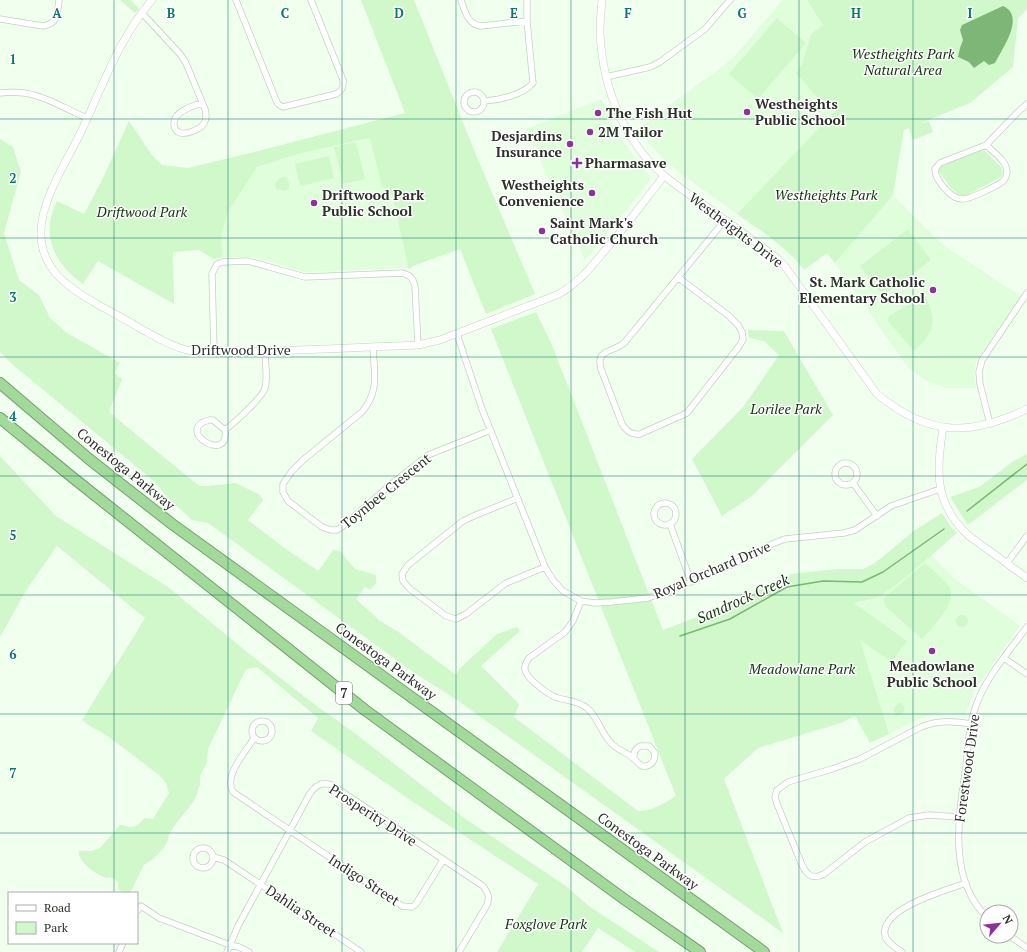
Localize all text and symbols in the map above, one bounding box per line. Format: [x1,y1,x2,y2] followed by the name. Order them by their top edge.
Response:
[52,4,62,22] text: A
[167,4,175,22] text: B
[281,4,289,22] text: C
[394,4,404,22] text: D
[510,4,518,22] text: E
[624,4,632,22] text: F
[737,4,747,22] text: G
[851,4,861,22] text: H
[968,4,973,22] text: I
[851,44,955,79] park label: Westheights Park Natural Area
[9,50,17,68] text: 1
[755,94,846,129] place label: Westheights Public School
[606,103,693,122] place label: The Fish Hut
[742,107,752,117] marker: Westheights Public School
[593,108,603,118] marker: The Fish Hut
[598,122,663,141] place label: 2M Tailor
[491,126,562,161] place label: Desjardins Insurance
[585,127,595,137] marker: 2M Tailor
[565,139,575,149] marker: Desjardins Insurance
[585,153,667,172] place label: Pharmasave
[572,158,582,168] marker: Pharmasave
[9,169,17,187] text: 2
[499,175,584,210] place label: Westheights Convenience
[322,185,425,220] place label: Driftwood Park Public School
[774,185,878,204] park label: Westheights Park
[587,188,597,198] marker: Westheights Convenience
[685,188,787,271] street label: Westheights Drive
[309,198,319,208] marker: Driftwood Park Public School
[96,202,188,221] park label: Driftwood Park
[550,213,658,248] place label: Saint Mark's Catholic Church
[537,226,547,236] marker: Saint Mark's Catholic Church
[799,272,925,307] place label: St. Mark Catholic Elementary School
[928,285,938,295] marker: St. Mark Catholic Elementary School
[9,288,17,306] text: 3
[191,340,291,359] street label: Driftwood Drive
[749,399,822,418] park label: Lorilee Park
[9,407,17,425] text: 4
[73,423,180,515] street label: Conestoga Parkway
[337,448,435,533] street label: Toynbee Crescent
[9,526,17,544] text: 5
[650,536,773,603] street label: Royal Orchard Drive
[693,568,793,627] water label: Sandrock Creek
[332,617,442,704] street label: Conestoga Parkway
[9,645,17,663] text: 6
[927,646,937,656] marker: Meadowlane Public School
[887,656,978,691] place label: Meadowlane Public School
[748,659,856,678] park label: Meadowlane Park
[336,682,352,704] road number: 7
[950,713,984,823] street label: Forestwood Drive
[9,764,17,782] text: 7
[326,779,421,850] street label: Prosperity Drive
[594,807,704,894] street label: Conestoga Parkway
[325,850,404,910] street label: Indigo Street
[262,880,341,942] street label: Dahlia Street
[8,892,138,944] legend
[44,900,71,915] text: Road
[979,904,1019,944] north arrow
[1000,912,1016,927] text: N
[504,914,587,933] park label: Foxglove Park
[44,920,69,935] text: Park

